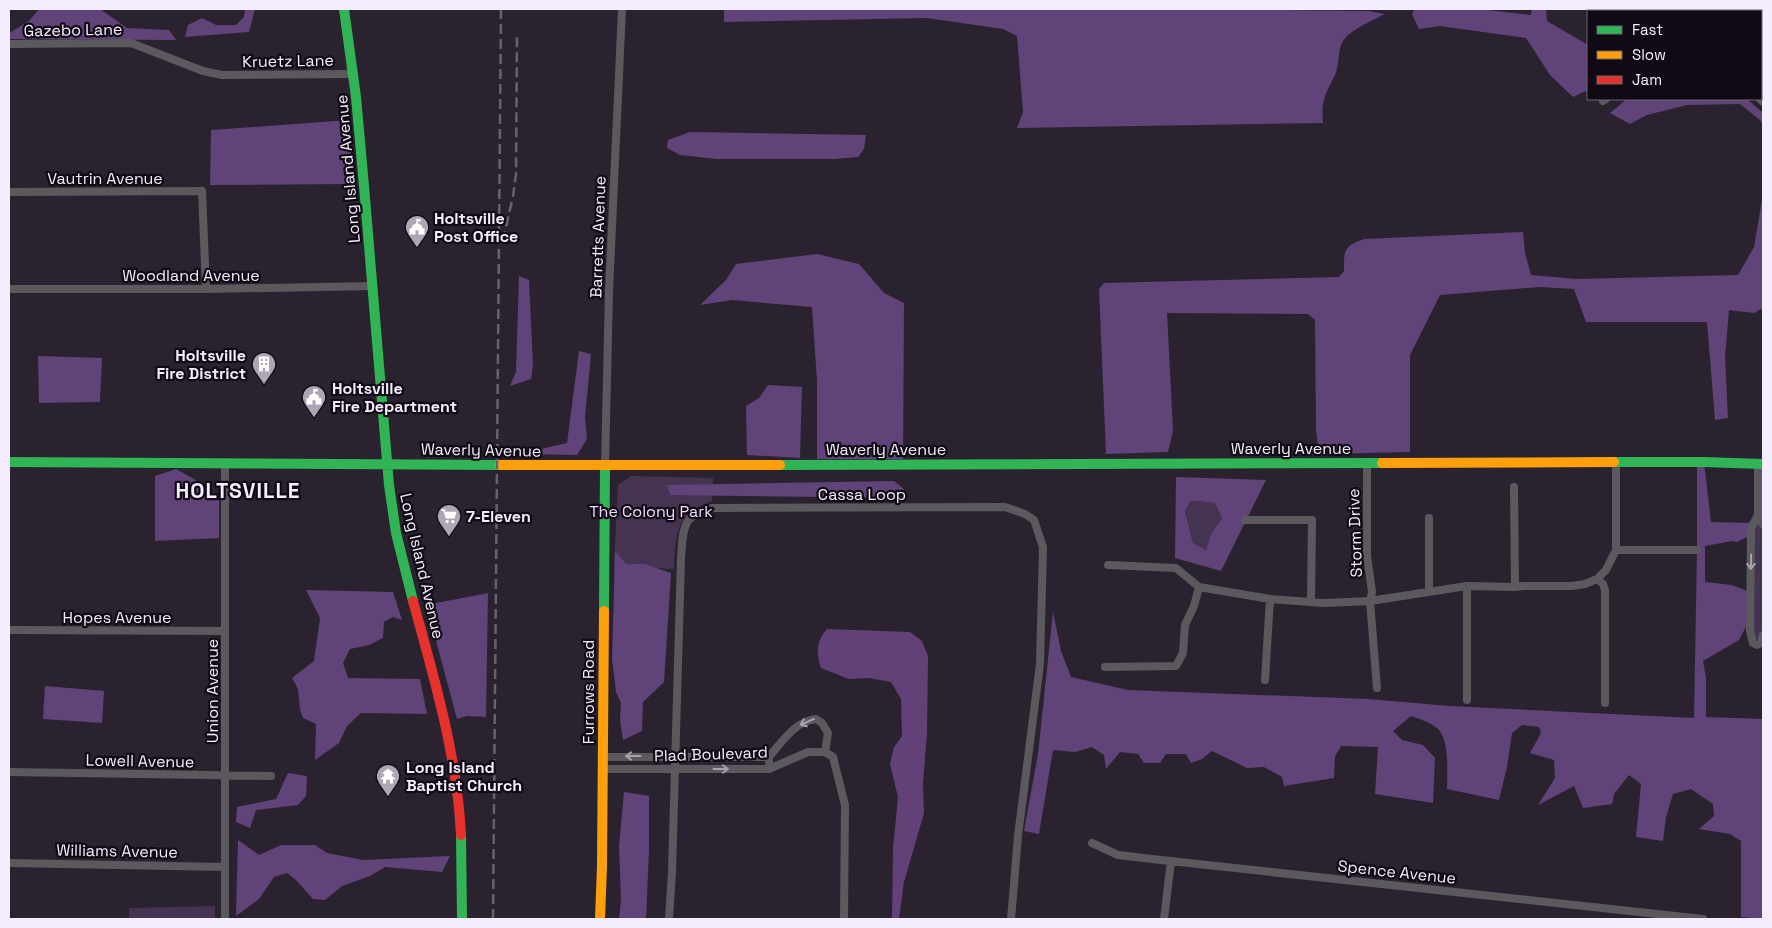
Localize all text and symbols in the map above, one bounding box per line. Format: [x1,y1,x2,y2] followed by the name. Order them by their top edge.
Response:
[1587,10,1762,100] legend
[23,19,123,41] street label: Gazebo Lane
[1632,20,1663,39] text: Fast
[1632,45,1666,64] text: Slow
[242,50,334,72] street label: Kruetz Lane
[1632,70,1662,89] text: Jam
[331,94,365,244] street label: Long Island Avenue
[47,168,163,189] street label: Vautrin Avenue
[585,175,611,299] street label: Barretts Avenue
[434,208,518,247] place label: Holtsville Post Office
[404,214,430,248] public building icon: Holtsville Post Office
[122,265,260,286] street label: Woodland Avenue
[156,345,246,384] place label: Holtsville Fire District
[251,351,277,385] building icon: Holtsville Fire District
[332,378,457,417] place label: Holtsville Fire Department
[301,384,327,418] public building icon: Holtsville Fire Department
[421,438,541,462] street label: Waverly Avenue
[1231,438,1351,459] street label: Waverly Avenue
[826,439,946,460] street label: Waverly Avenue
[176,477,300,504] district label: HOLTSVILLE
[818,484,906,505] street label: Cassa Loop
[1343,488,1367,578] street label: Storm Drive
[395,491,449,641] street label: Long Island Avenue
[589,501,713,522] park label: The Colony Park
[436,503,462,537] supermarket icon: 7-Eleven
[466,506,531,527] place label: 7-Eleven
[1746,554,1756,570] one-way arrow
[63,607,172,628] street label: Hopes Avenue
[202,639,223,743] street label: Union Avenue
[578,640,599,744] street label: Furrows Road
[800,718,815,728] one-way arrow
[654,742,768,766] street label: Plad Boulevard
[85,750,195,772] street label: Lowell Avenue
[625,752,641,761] one-way arrow
[406,757,522,796] place label: Long Island Baptist Church
[375,763,401,797] temple icon: Long Island Baptist Church
[713,764,729,774] one-way arrow
[56,839,178,863] street label: Williams Avenue
[1337,855,1457,889] street label: Spence Avenue

